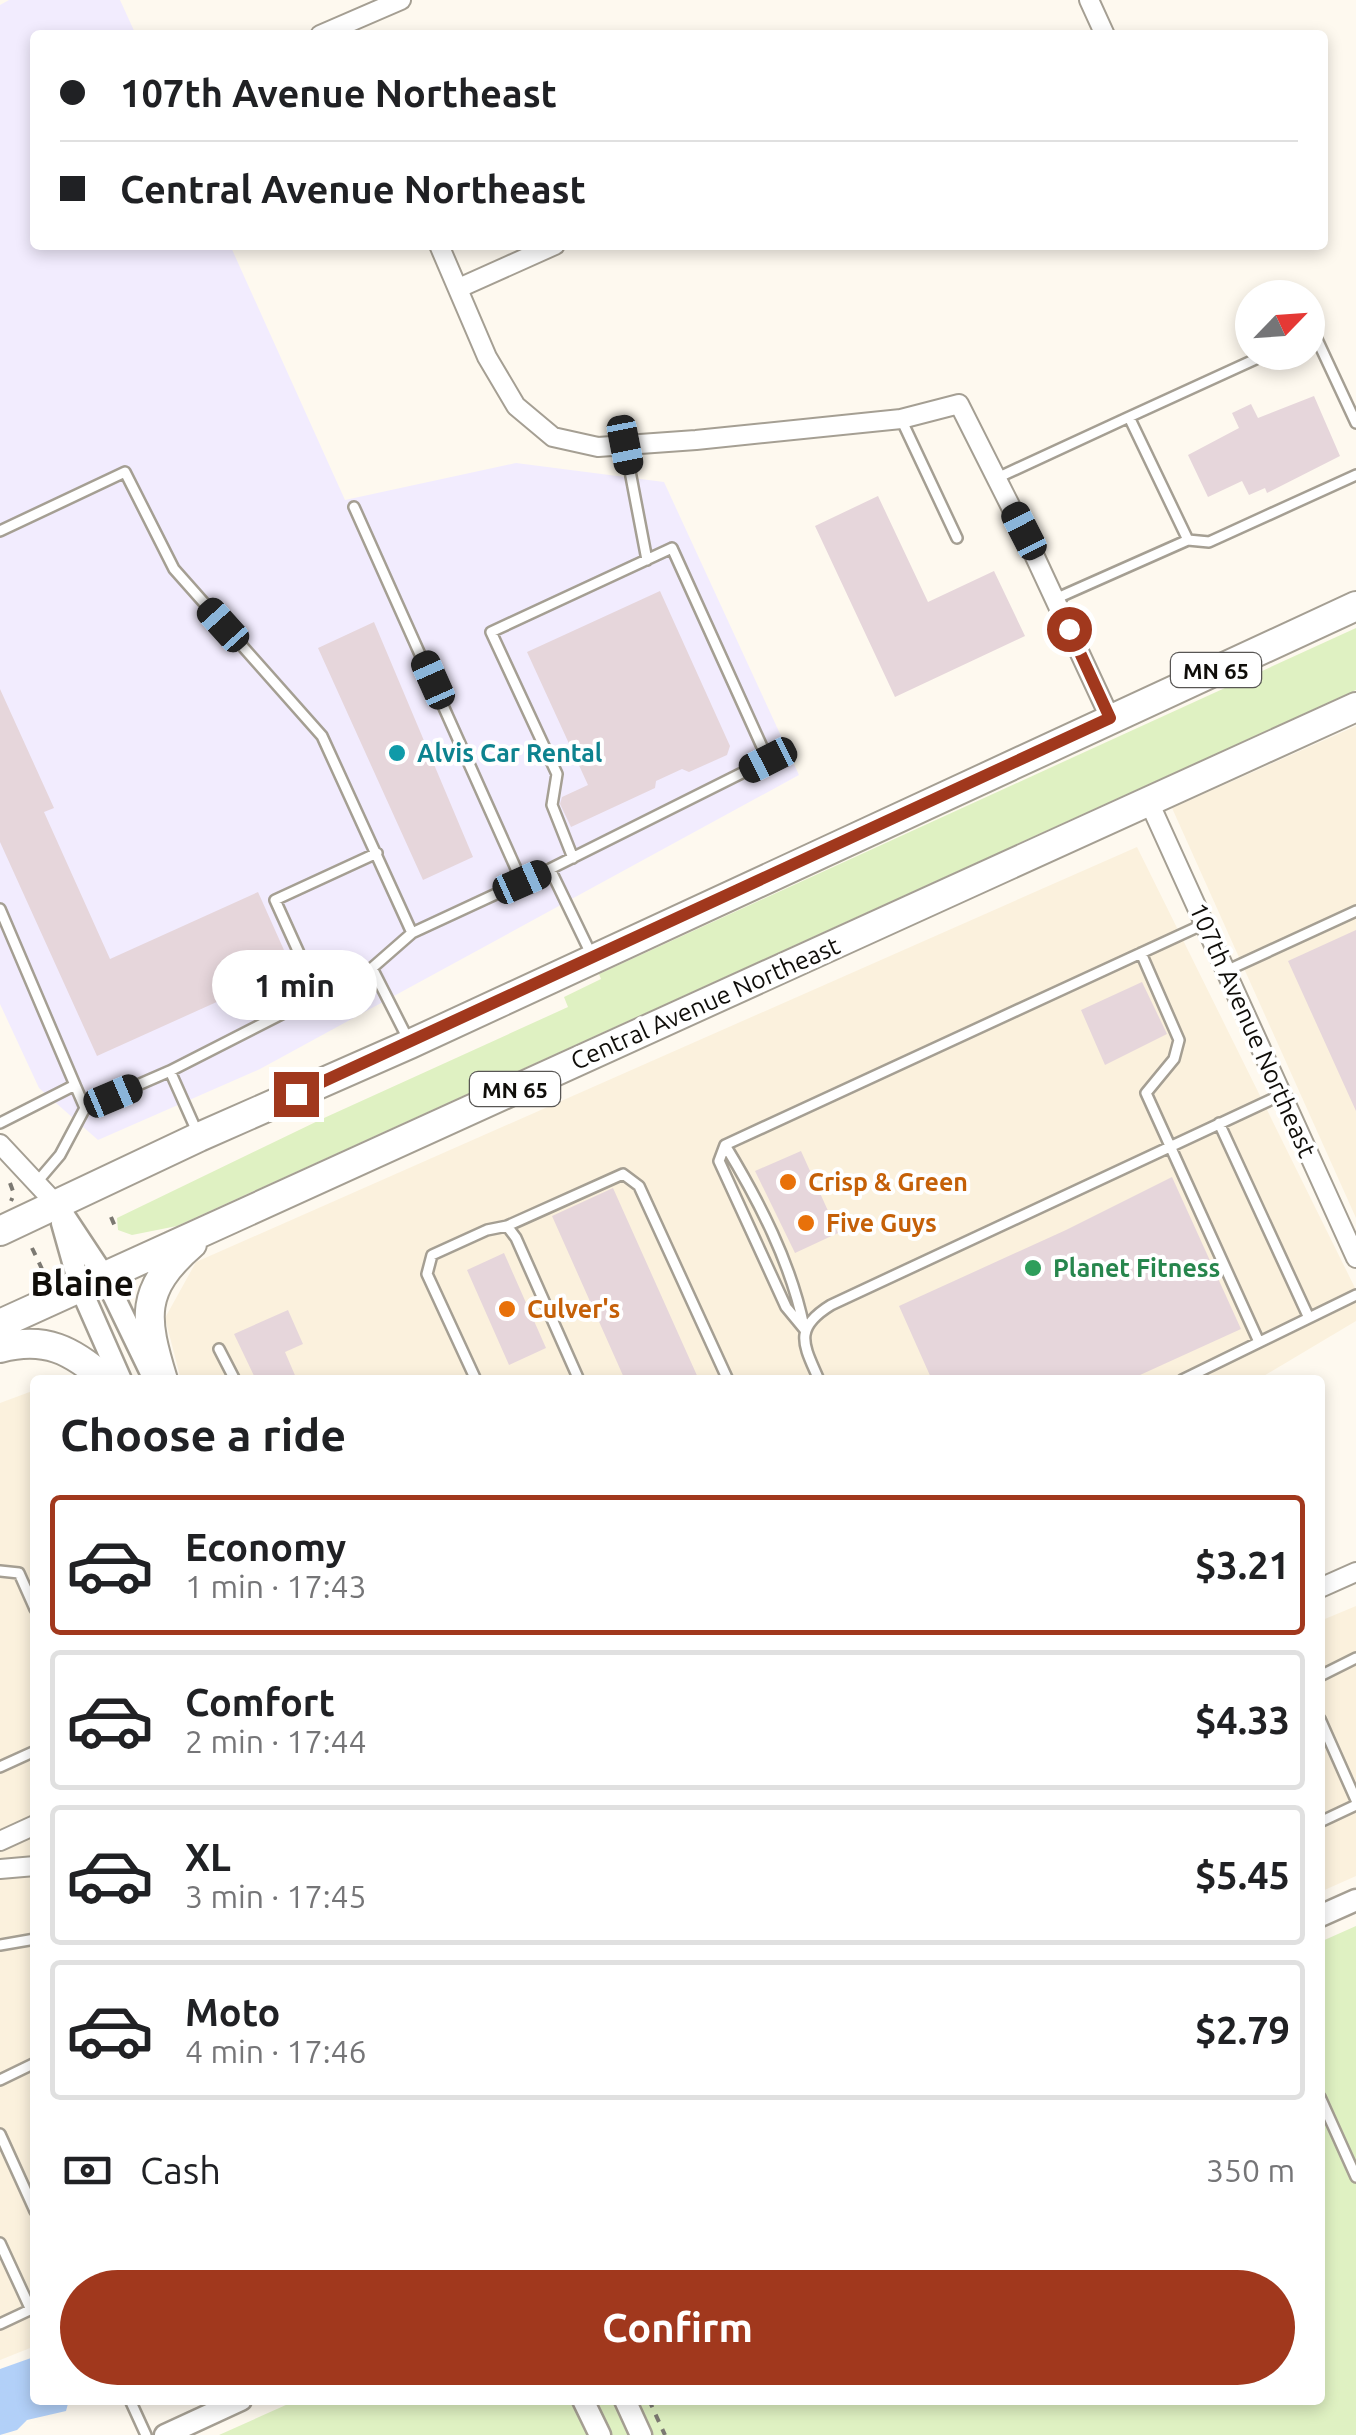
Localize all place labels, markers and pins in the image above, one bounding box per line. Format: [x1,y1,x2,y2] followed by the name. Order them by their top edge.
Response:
[417,739,603,767] place label: Alvis Car Rental
[386,742,408,764] marker: Alvis Car Rental
[808,1168,968,1196] place label: Crisp & Green
[777,1171,799,1193] marker: Crisp & Green
[826,1209,937,1237] place label: Five Guys
[795,1212,817,1234] marker: Five Guys
[1053,1254,1220,1282] place label: Planet Fitness
[1022,1257,1044,1279] marker: Planet Fitness
[527,1295,620,1323] place label: Culver's
[496,1298,518,1320] marker: Culver's

